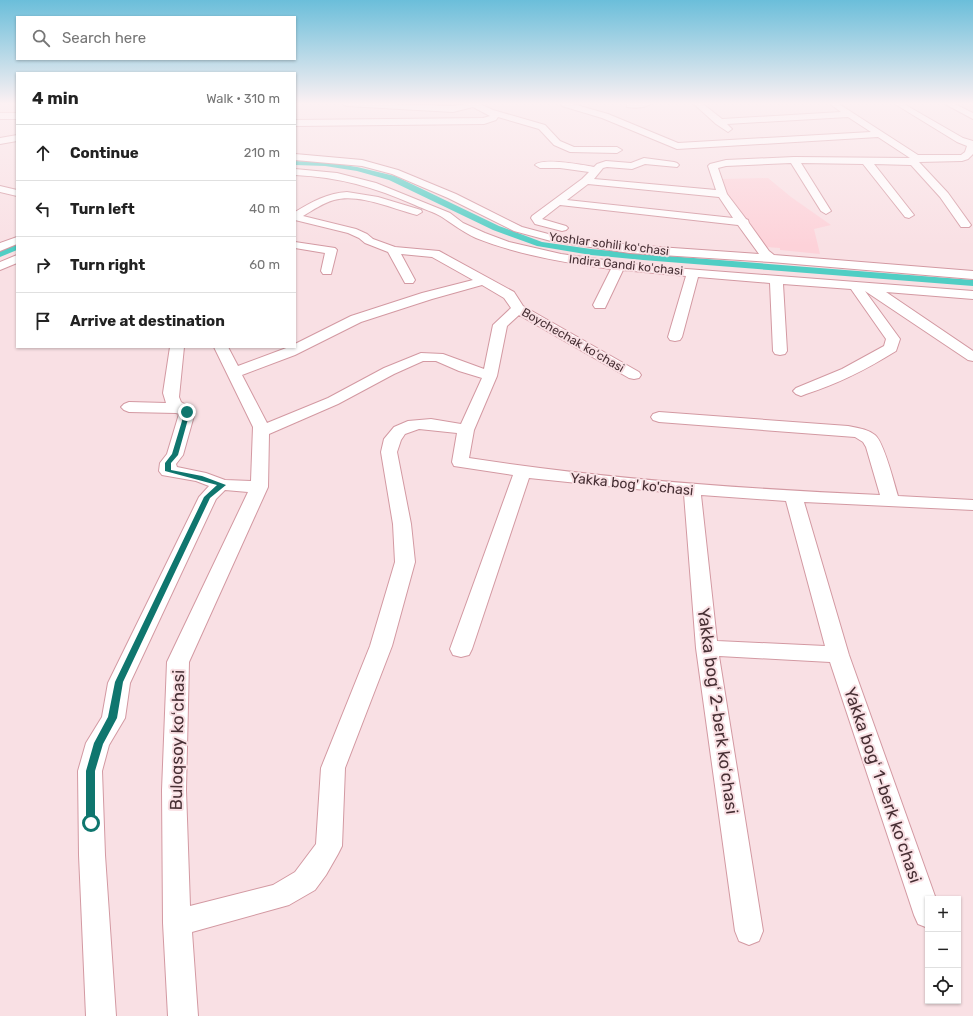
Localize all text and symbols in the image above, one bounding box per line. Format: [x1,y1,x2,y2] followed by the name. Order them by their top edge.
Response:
[16,16,296,60] search box
[30,27,52,49] icon: search
[62,29,146,47] text: Search here
[32,88,79,108] text: 4 min
[206,91,280,106] text: Walk · 310 m
[32,142,54,164] icon: ahead
[70,144,139,162] text: Continue
[244,145,280,160] text: 210 m
[32,198,54,220] icon: left
[70,200,135,218] text: Turn left
[249,201,280,216] text: 40 m
[548,230,670,258] street label: Yoshlar sohili koʻchasi
[568,252,684,278] street label: Indira Gandi koʻchasi
[32,254,54,276] icon: right
[70,256,145,274] text: Turn right
[249,257,280,272] text: 60 m
[519,305,627,375] street label: Boychechak koʻchasi
[32,310,54,332] icon: arrive
[70,312,225,330] text: Arrive at destination
[178,403,196,421] route end
[570,470,694,499] street label: Yakka bog' ko'chasi
[694,607,742,815] street label: Yakka bogʻ 2-berk koʻchasi
[166,670,188,810] street label: Buloqsoy koʻchasi
[840,684,926,886] street label: Yakka bogʻ 1-berk koʻchasi
[82,814,100,832] route start
[925,896,961,1004] map controls
[925,896,961,932] button: +
[925,932,961,968] button: −
[925,968,961,1004] button: locate

